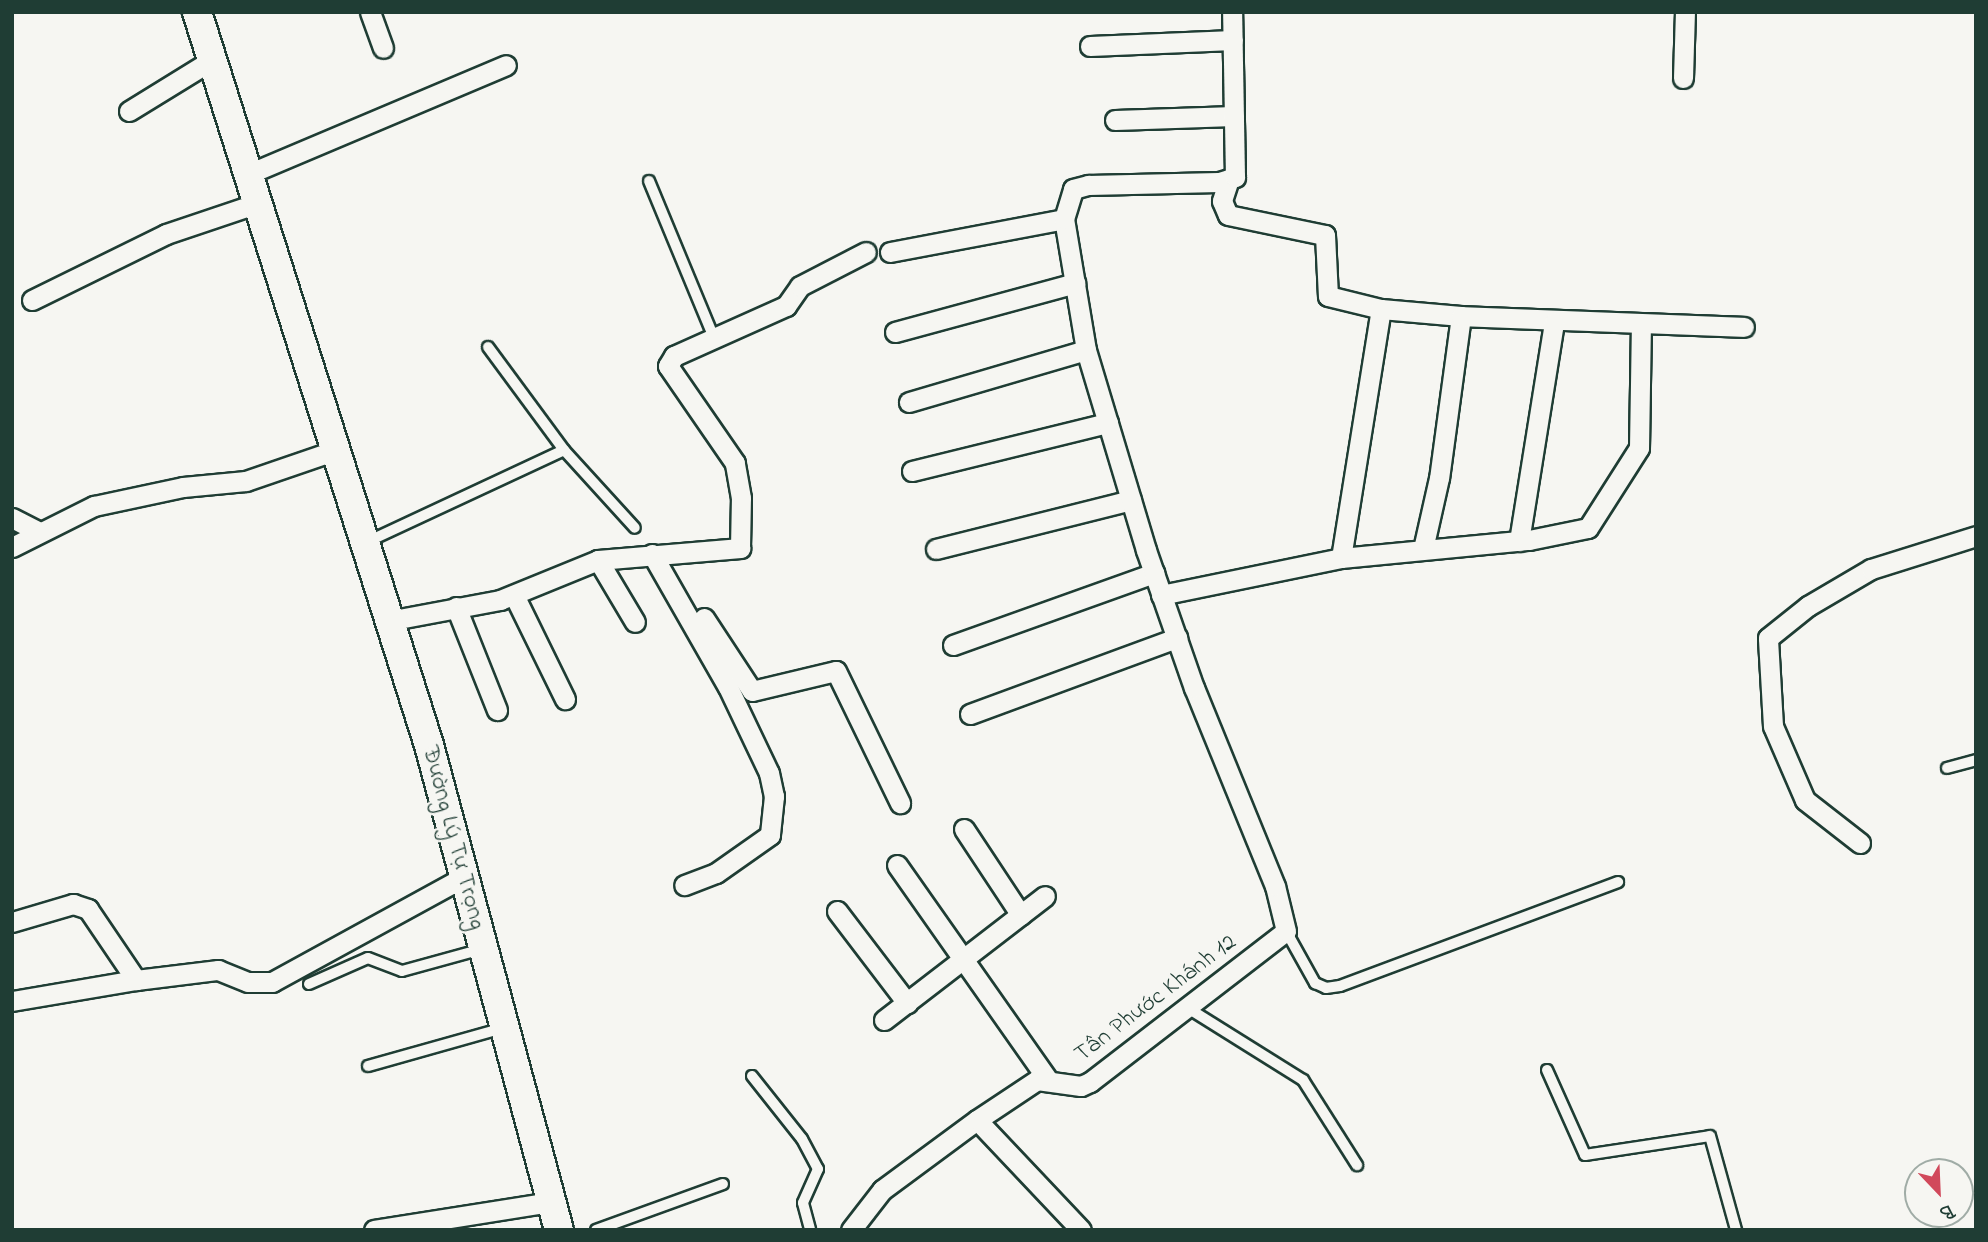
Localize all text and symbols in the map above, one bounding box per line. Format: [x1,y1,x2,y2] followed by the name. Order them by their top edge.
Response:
[415,743,491,933] street label: Đường Lý Tự Trọng
[1069,929,1243,1069] street label: Tân Phước Khánh 12
[1904,1158,1974,1228] north arrow
[1935,1196,1958,1226] text: B

